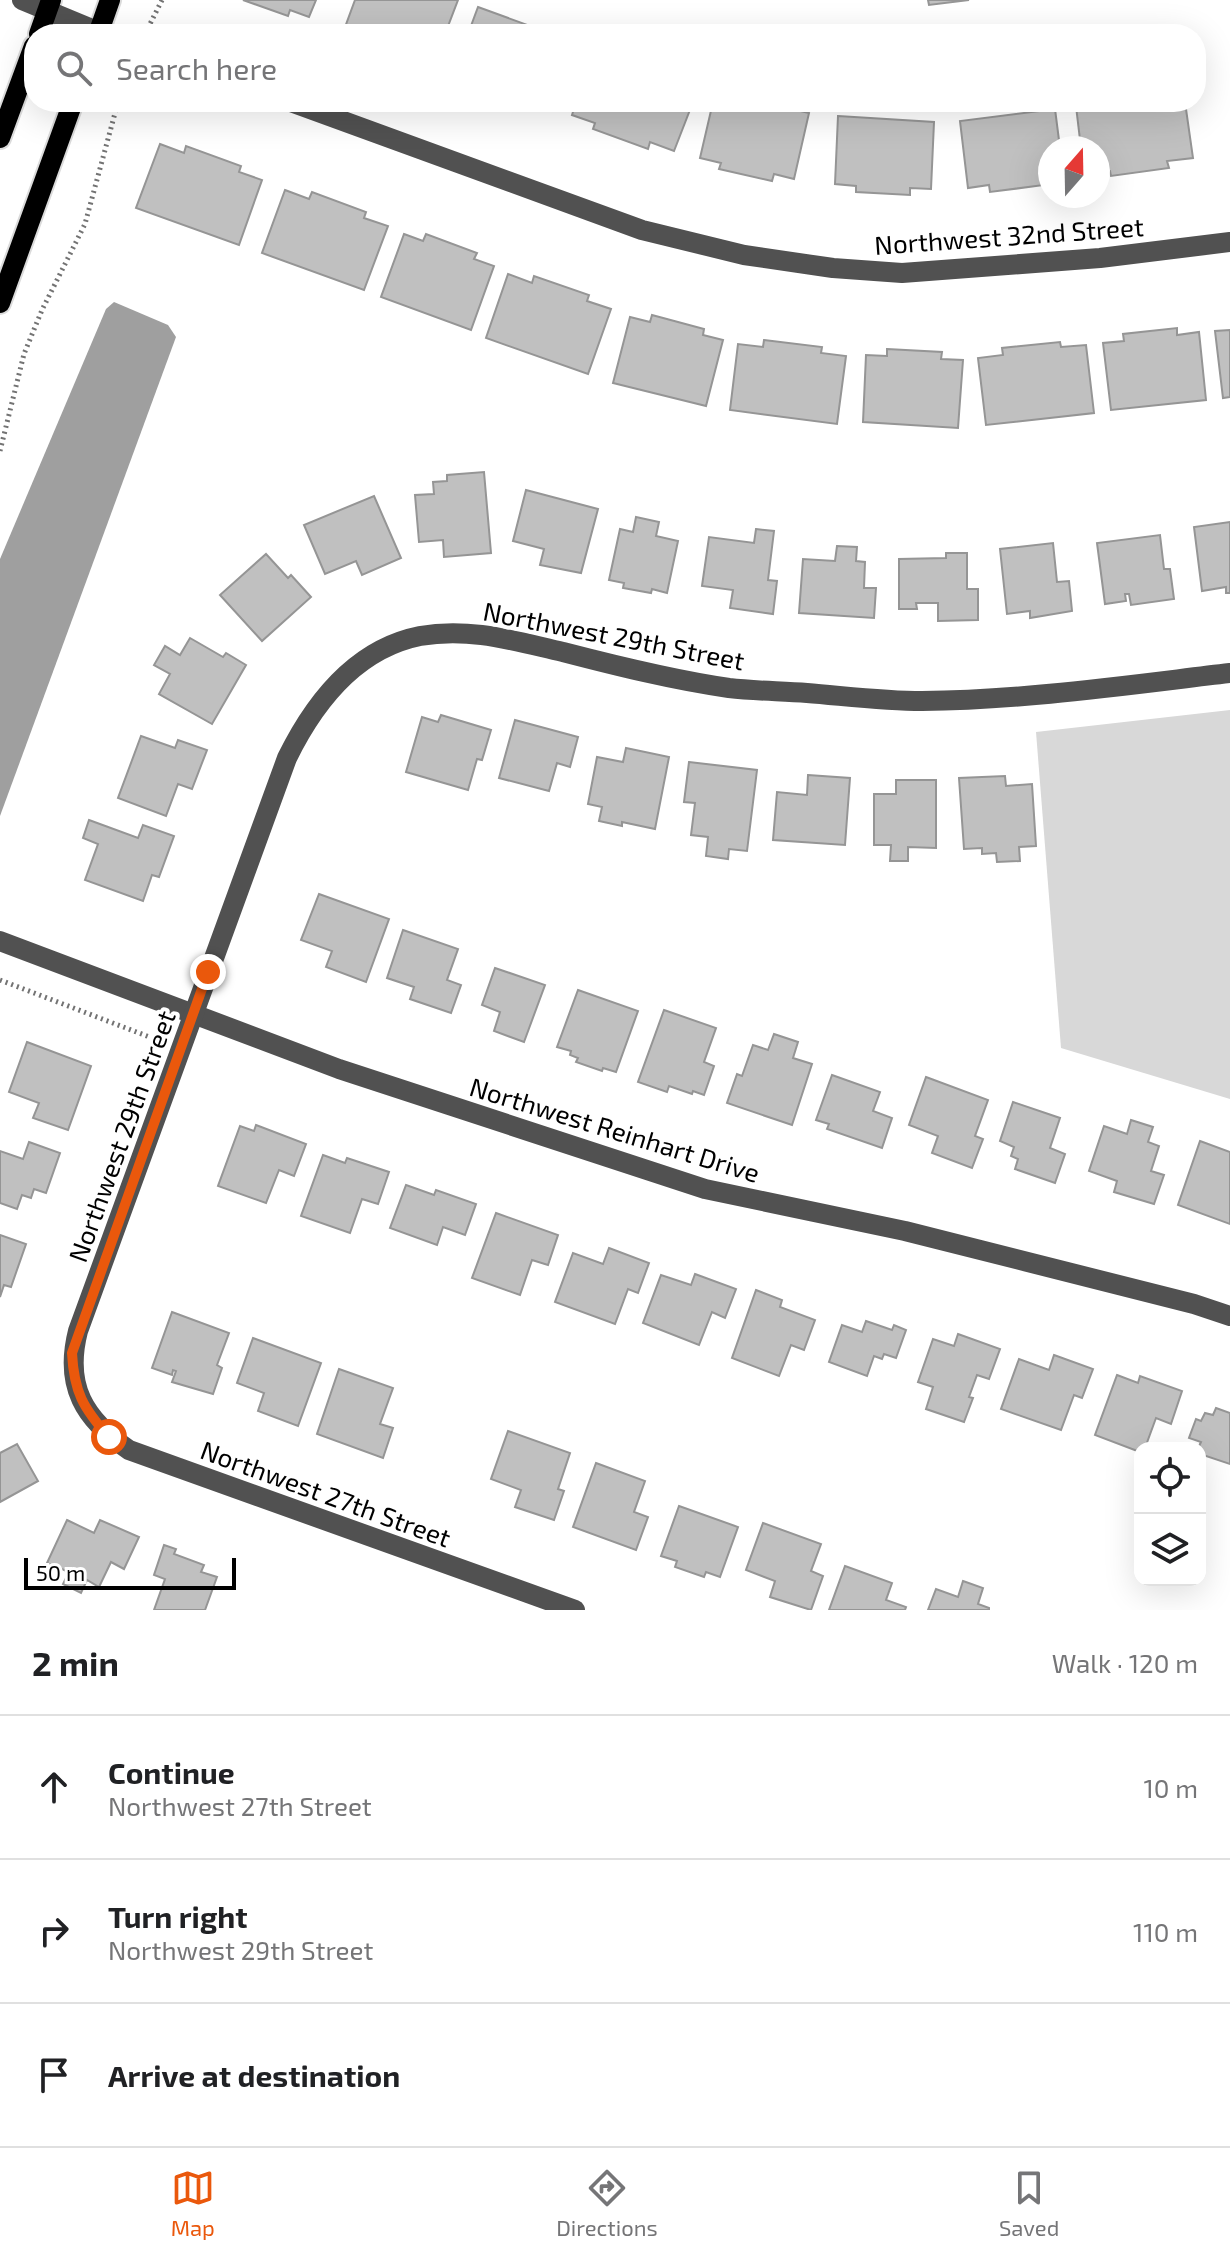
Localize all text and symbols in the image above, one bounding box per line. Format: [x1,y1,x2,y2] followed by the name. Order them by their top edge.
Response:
[24,24,1206,112] search box
[52,46,96,90] icon: search
[116,50,277,86] text: Search here
[1038,136,1110,208] north arrow
[873,210,1145,260] street label: Northwest 32nd Street
[481,594,747,676] street label: Northwest 29th Street
[190,954,226,990] route end
[61,1006,181,1266] street label: Northwest 29th Street
[466,1070,764,1188] street label: Northwest Reinhart Drive
[91,1419,127,1455] route start
[197,1433,455,1553] street label: Northwest 27th Street
[1134,1442,1206,1586] map controls
[1134,1442,1206,1514] button: locate
[1134,1514,1206,1586] button: layers
[24,1554,236,1590] scale bar
[36,1559,85,1585] text: 50 m
[32,1642,119,1683] text: 2 min
[1052,1647,1198,1678] text: Walk · 120 m
[108,1754,235,1790] text: Continue
[32,1765,76,1809] icon: ahead
[1143,1772,1198,1803] text: 10 m
[108,1790,372,1821] text: Northwest 27th Street
[108,1898,248,1934] text: Turn right
[32,1909,76,1953] icon: right
[1133,1916,1198,1947] text: 110 m
[108,1934,373,1965] text: Northwest 29th Street
[32,2053,76,2097] icon: arrive
[108,2057,400,2093] text: Arrive at destination
[171,2166,215,2240] tab: Map
[556,2166,658,2240] tab: Directions
[999,2166,1059,2240] tab: Saved

